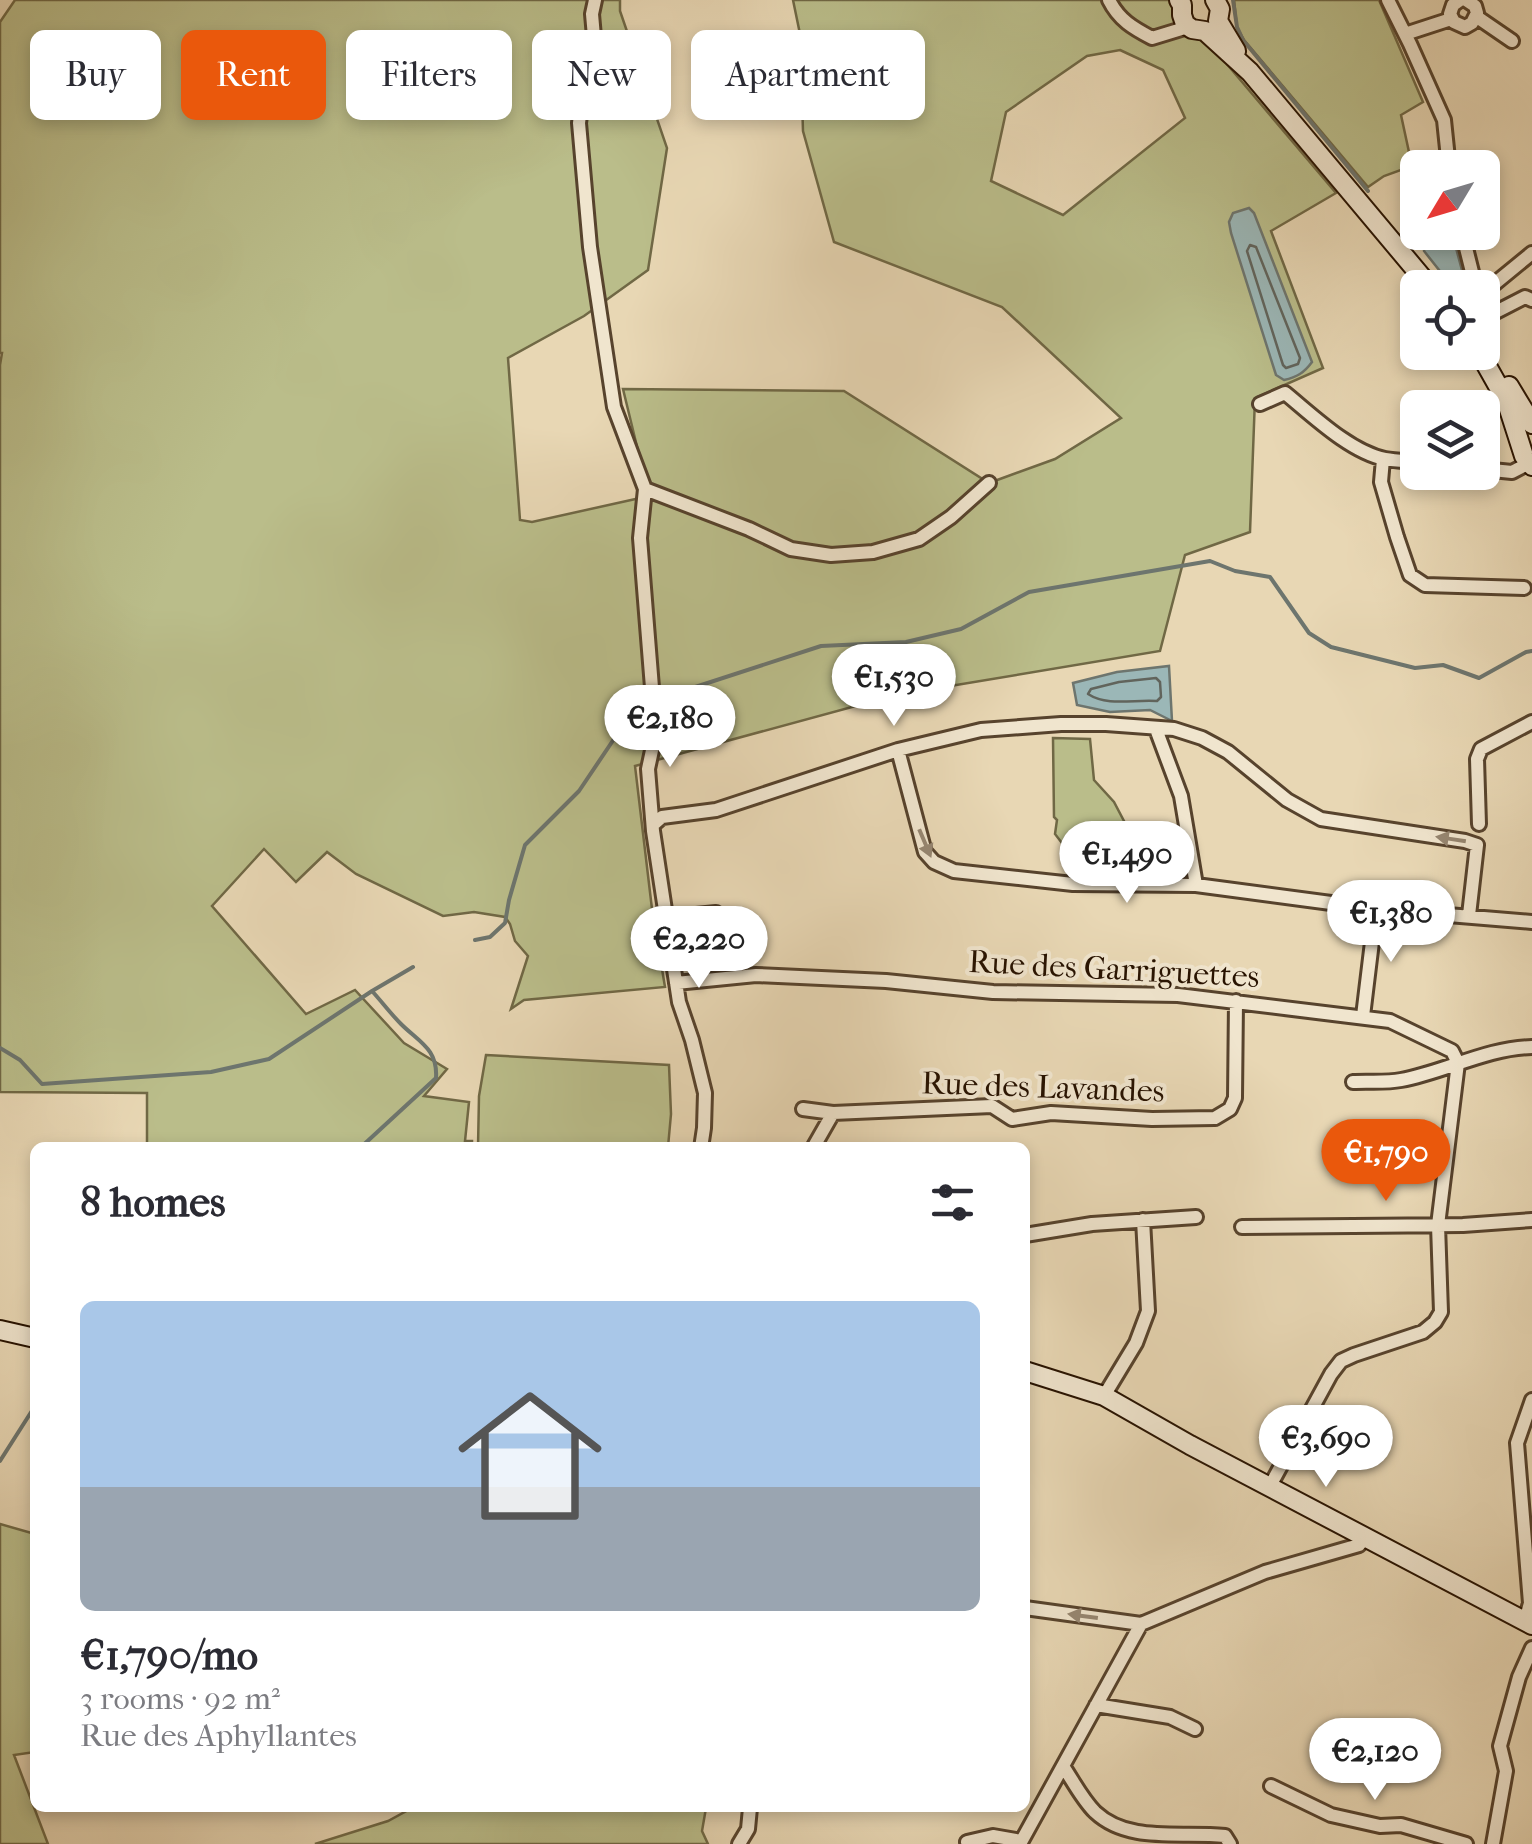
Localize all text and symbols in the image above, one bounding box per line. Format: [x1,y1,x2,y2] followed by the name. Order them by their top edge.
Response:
[30,30,161,120] chip: Buy
[181,30,326,120] chip: Rent
[346,30,512,120] chip: Filters
[532,30,671,120] chip: New
[691,30,925,120] chip: Apartment
[1400,150,1500,250] north arrow
[1400,150,1500,490] map controls
[1400,270,1500,370] button: locate
[1400,390,1500,490] button: layers
[813,644,975,729] pin: €1,530
[854,658,934,695] text: €1,530
[589,685,751,770] pin: €2,180
[626,699,714,736] text: €2,180
[1046,821,1208,906] pin: €1,490
[917,829,933,859] one-way arrow
[1435,831,1466,847] one-way arrow
[1081,835,1173,872] text: €1,490
[1310,880,1472,965] pin: €1,380
[1349,894,1433,931] text: €1,380
[618,906,780,991] pin: €2,220
[653,920,745,957] text: €2,220
[968,943,1260,995] street label: Rue des Garriguettes
[921,1064,1165,1110] street label: Rue des Lavandes
[1305,1119,1467,1204] pin: €1,790
[1343,1133,1429,1170] text: €1,790
[925,1175,980,1230] icon: filters
[80,1178,226,1227] text: 8 homes
[440,1366,620,1546] icon: home
[1245,1405,1407,1490] pin: €3,690
[1281,1419,1371,1456] text: €3,690
[1067,1608,1098,1624] one-way arrow
[80,1631,258,1680] text: €1,790/mo
[80,1680,280,1717] text: 3 rooms · 92 m²
[80,1717,357,1754] text: Rue des Aphyllantes
[1294,1718,1456,1803] pin: €2,120
[1331,1732,1419,1769] text: €2,120

